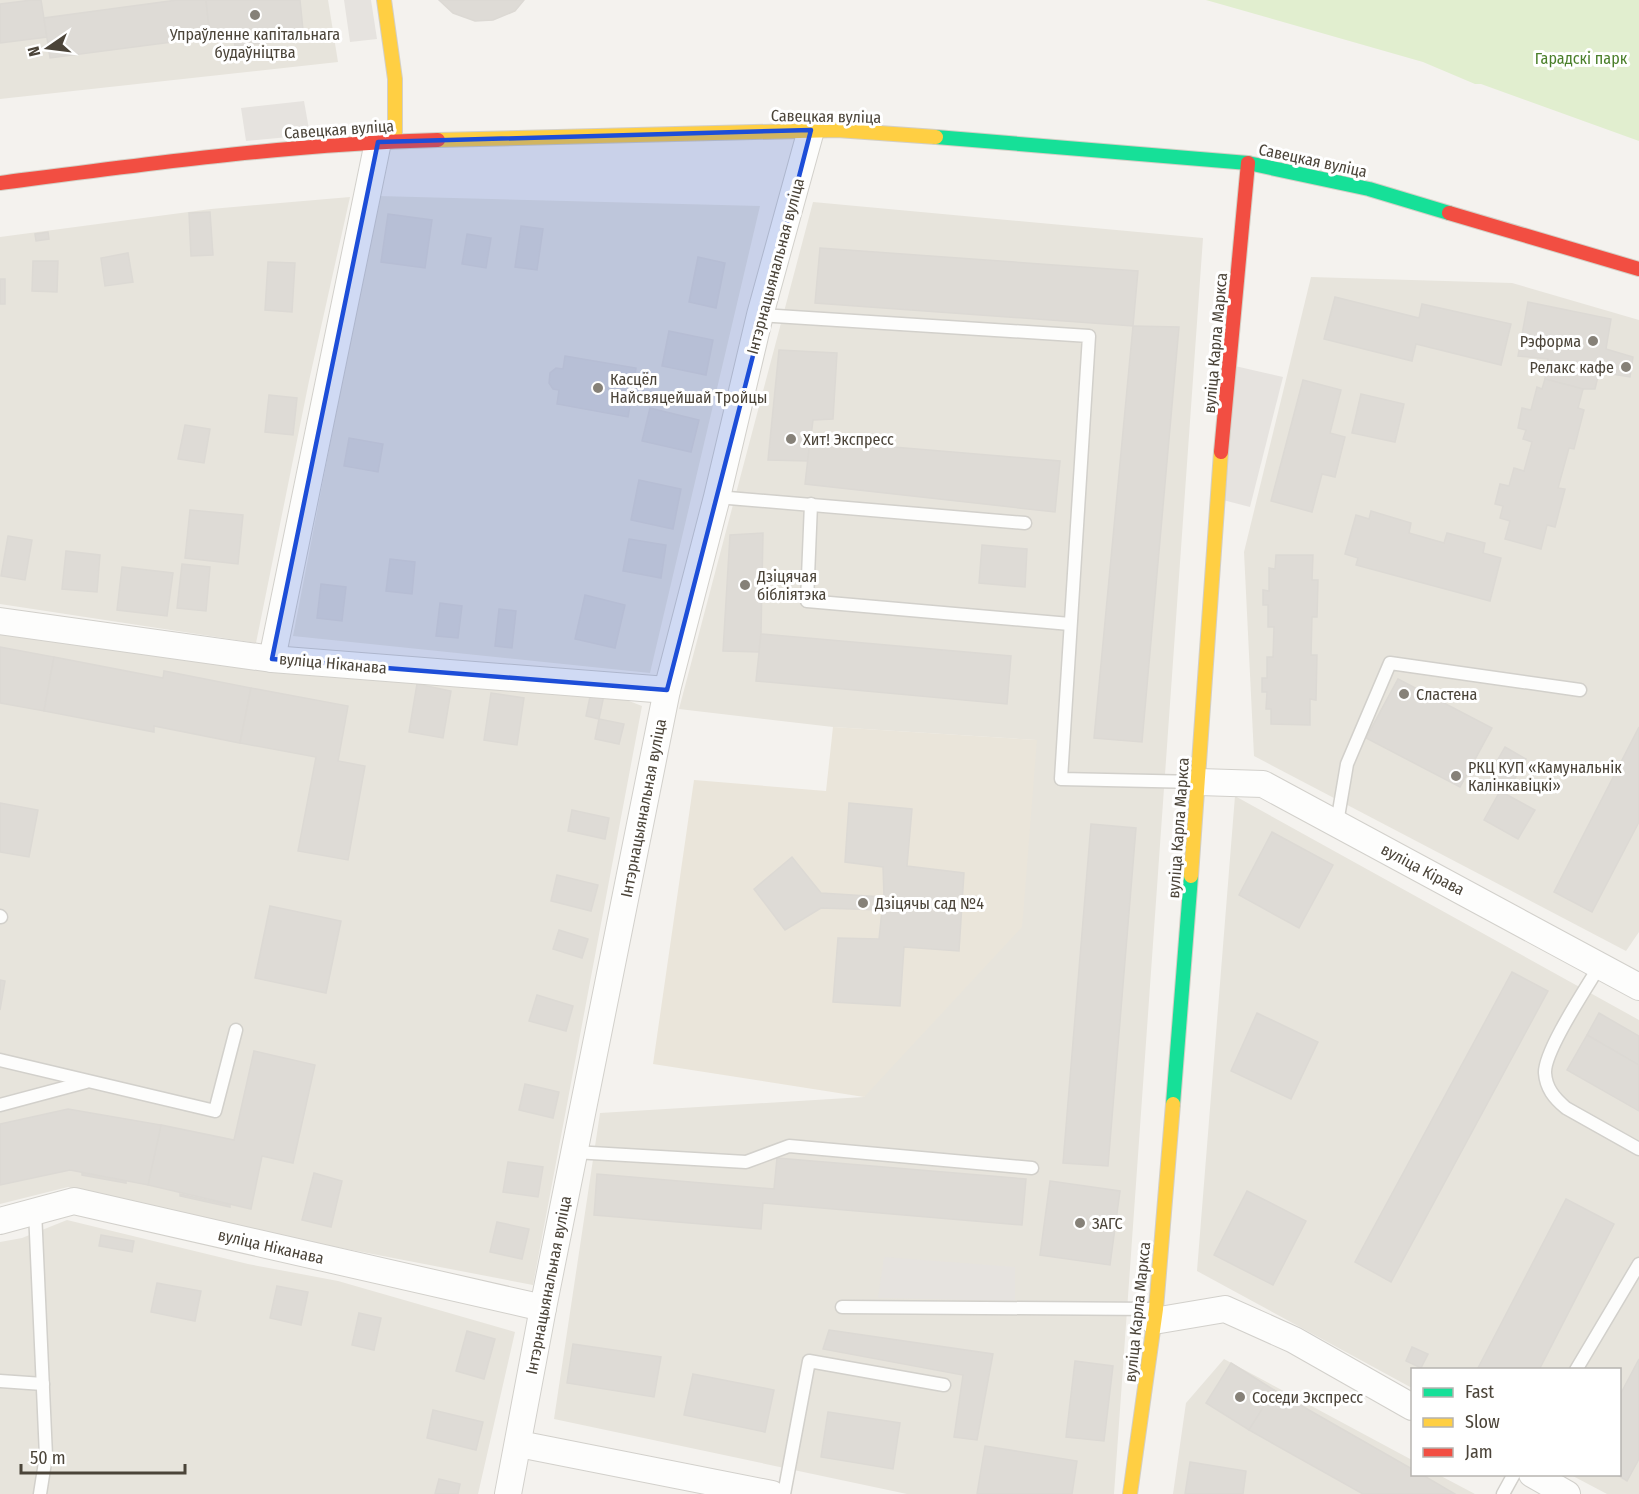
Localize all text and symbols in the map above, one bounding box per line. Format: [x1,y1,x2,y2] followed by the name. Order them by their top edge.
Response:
[248,8,262,22] marker: Упраўленне капітальнага будаўніцтва
[18,18,78,78] north arrow
[169,25,340,62] place label: Упраўленне капітальнага будаўніцтва
[24,45,44,58] text: N
[1535,49,1628,68] park label: Гарадскі парк
[771,106,881,127] street label: Савецкая вуліца
[283,116,395,143] street label: Савецкая вуліца
[1257,140,1369,181] street label: Савецкая вуліца
[743,176,808,356] street label: Інтэрнацыянальная вуліца
[1200,272,1231,414] street label: вуліца Карла Маркса
[1520,332,1581,351] place label: Рэформа
[1586,334,1600,348] marker: Рэформа
[1530,358,1614,377] place label: Релакс кафе
[1619,360,1633,374] marker: Релакс кафе
[610,370,767,407] place label: Касцёл Найсвяцейшай Тройцы
[591,381,605,395] marker: Касцёл Найсвяцейшай Тройцы
[803,430,894,449] place label: Хит! Экспресс
[784,432,798,446] marker: Хит! Экспресс
[756,567,826,604] place label: Дзіцячая бібліятэка
[738,578,752,592] marker: Дзіцячая бібліятэка
[278,649,388,678] street label: вуліца Ніканава
[1416,685,1478,704] place label: Сластена
[1397,687,1411,701] marker: Сластена
[617,717,670,899] street label: Інтэрнацыянальная вуліца
[1164,757,1193,899] street label: вуліца Карла Маркса
[1468,758,1622,795] place label: РКЦ КУП «Камунальнік Калінкавіцкі»
[1449,769,1463,783] marker: РКЦ КУП «Камунальнік Калінкавіцкі»
[1378,840,1468,899] street label: вуліца Кірава
[874,894,984,913] place label: Дзіцячы сад №4
[856,896,870,910] marker: Дзіцячы сад №4
[522,1194,575,1376] street label: Інтэрнацыянальная вуліца
[1092,1214,1123,1233] place label: ЗАГС
[1073,1216,1087,1230] marker: ЗАГС
[216,1225,326,1268] street label: вуліца Ніканава
[1121,1241,1154,1383] street label: вуліца Карла Маркса
[1411,1368,1621,1476] legend
[1465,1381,1494,1403] text: Fast
[1252,1388,1363,1407] place label: Соседи Экспресс
[1233,1390,1247,1404] marker: Соседи Экспресс
[1465,1411,1500,1433] text: Slow
[21,1437,184,1475] scale bar
[1465,1441,1493,1463] text: Jam
[30,1447,66,1469] text: 50 m

